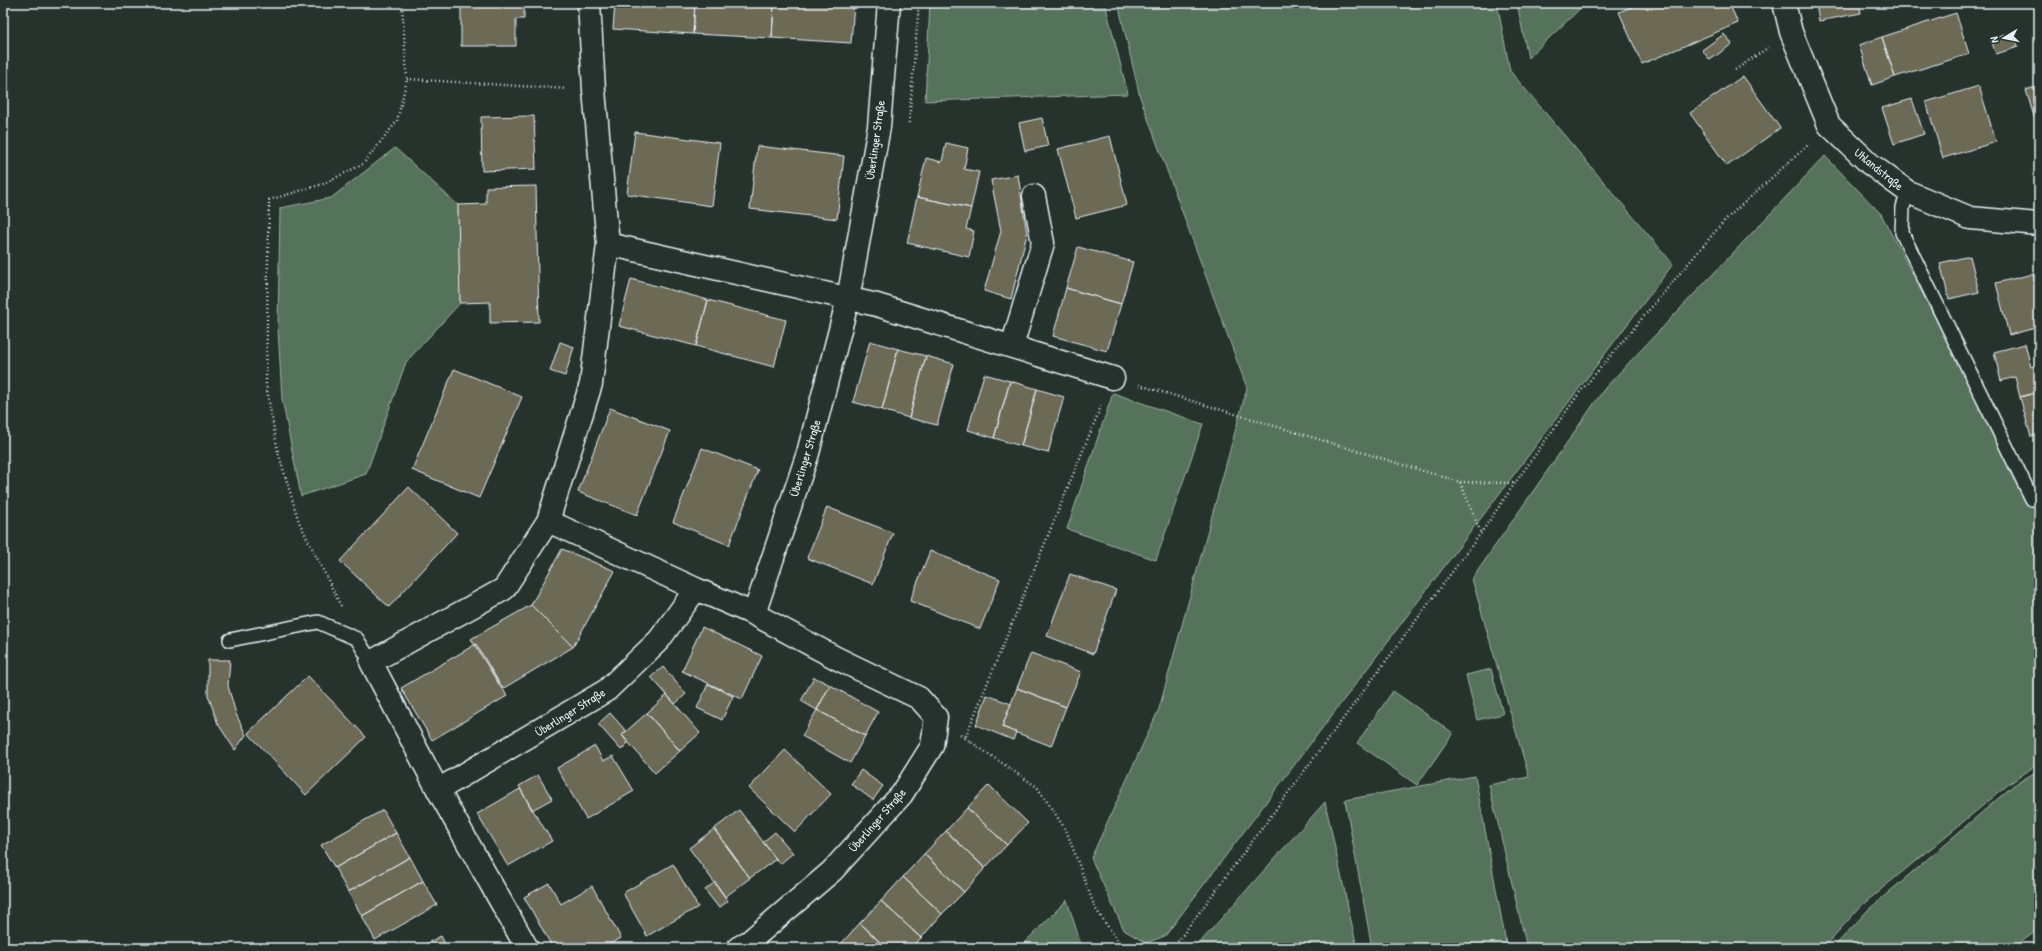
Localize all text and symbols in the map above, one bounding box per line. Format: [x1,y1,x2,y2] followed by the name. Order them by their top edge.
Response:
[1984,18,2024,58] north arrow
[1987,35,2002,44] text: N
[861,99,889,181] street label: Überlinger Straße
[1851,144,1907,194] street label: Uhlandstraße
[785,417,825,499] street label: Überlinger Straße
[532,684,609,740] street label: Überlinger Straße
[844,784,910,856] street label: Überlinger Straße

